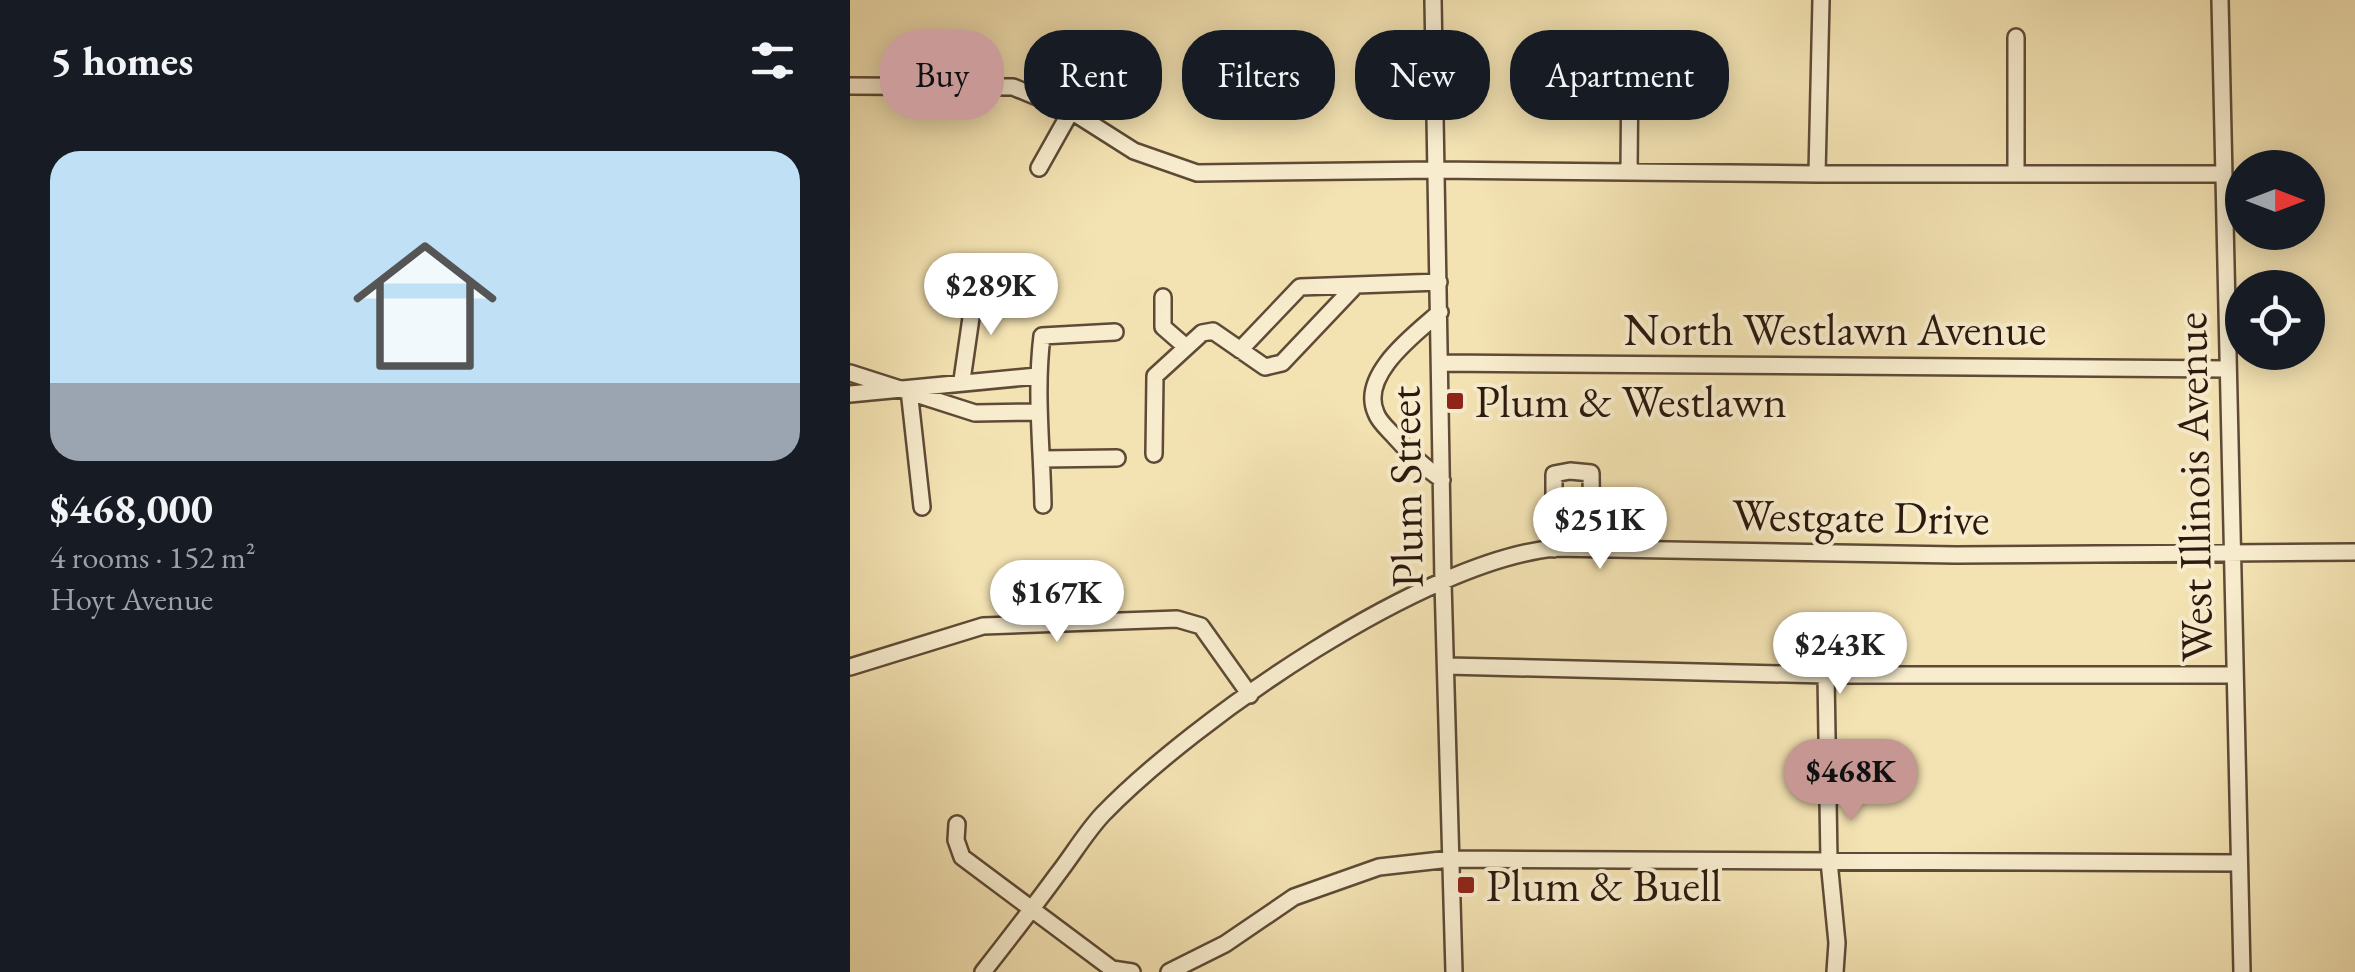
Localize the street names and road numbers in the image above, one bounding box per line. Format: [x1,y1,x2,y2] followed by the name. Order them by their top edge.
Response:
[1624,300,2046,358] street label: North Westlawn Avenue
[2161,312,2225,662] street label: West Illinois Avenue
[1374,385,1436,589] street label: Plum Street
[1732,485,1990,547] street label: Westgate Drive

